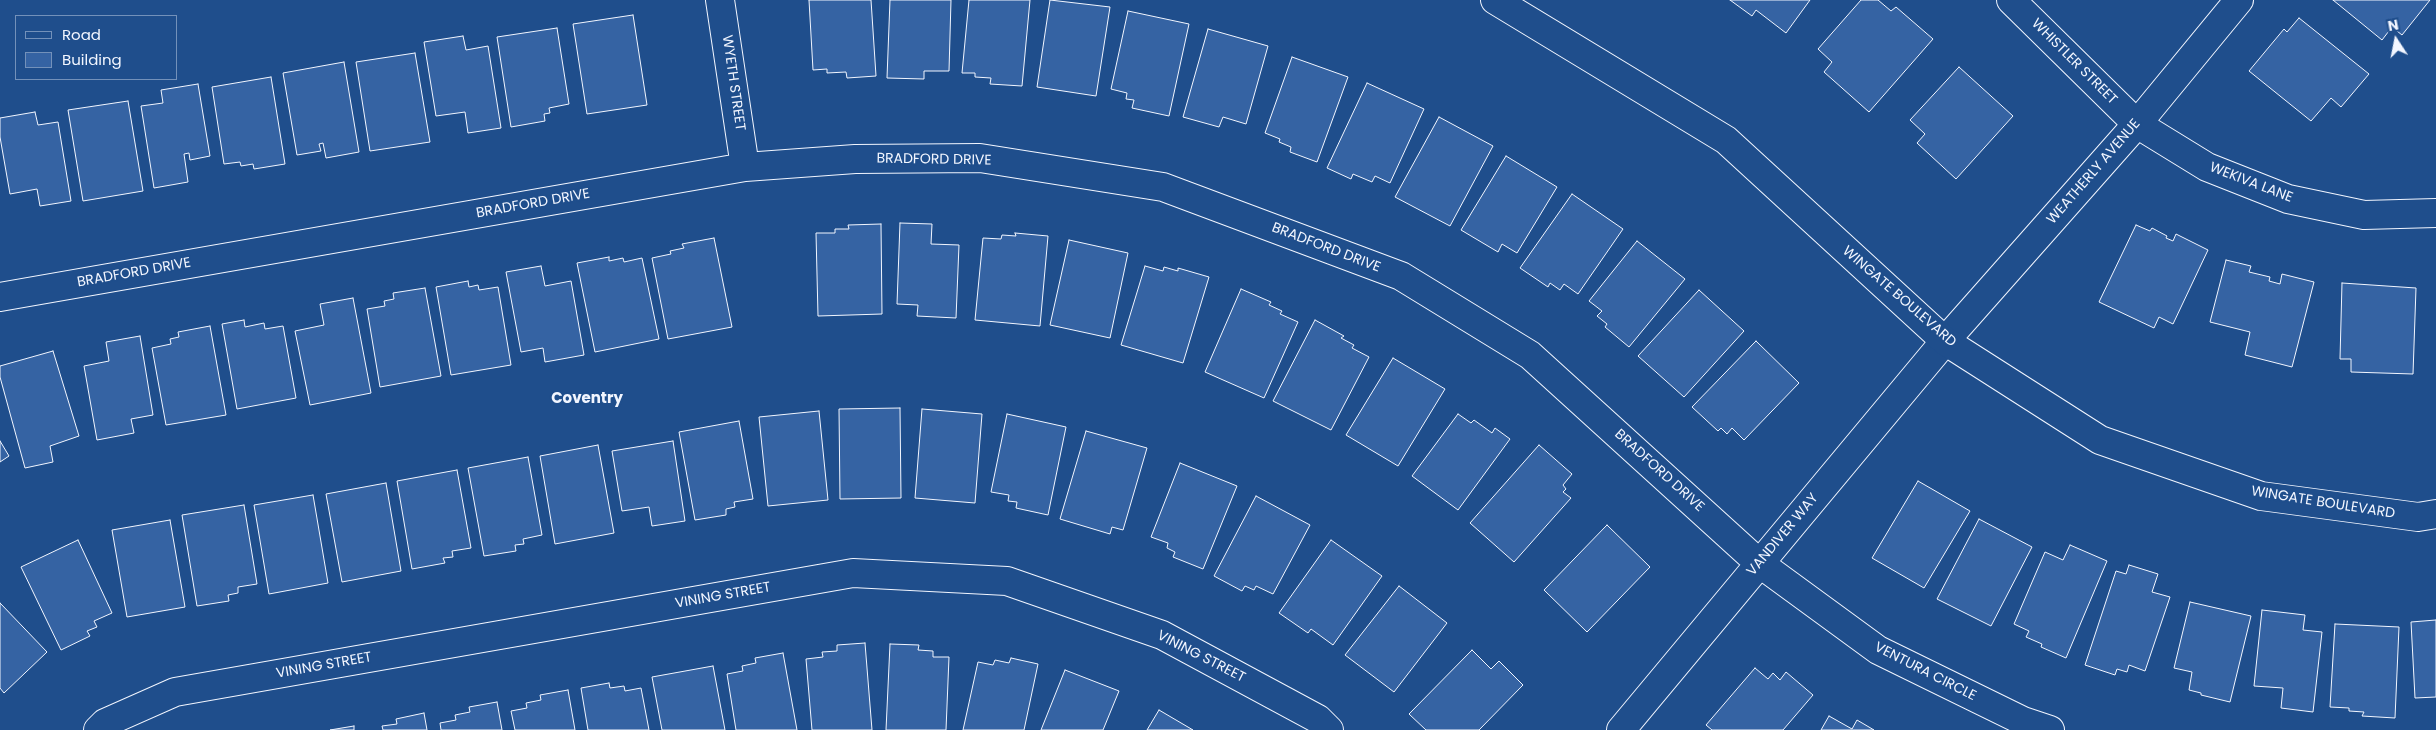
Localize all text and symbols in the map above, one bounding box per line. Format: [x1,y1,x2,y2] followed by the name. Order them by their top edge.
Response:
[2386,14,2400,36] text: N
[15,15,178,80] legend
[2371,15,2421,65] north arrow
[2028,16,2120,108] street label: WHISTLER STREET
[62,24,101,45] text: Road
[718,34,748,132] street label: WYETH STREET
[62,49,122,70] text: Building
[2044,116,2144,228] street label: WEATHERLY AVENUE
[876,151,992,169] street label: BRADFORD DRIVE
[2207,159,2295,207] street label: WEKIVA LANE
[475,186,591,222] street label: BRADFORD DRIVE
[1269,220,1383,276] street label: BRADFORD DRIVE
[1839,243,1959,351] street label: WINGATE BOULEVARD
[76,255,192,291] street label: BRADFORD DRIVE
[551,390,623,408] district label: Coventry
[1611,426,1707,516] street label: BRADFORD DRIVE
[2250,483,2396,523] street label: WINGATE BOULEVARD
[1744,490,1822,580] street label: VANDIVER WAY
[674,579,772,613] street label: VINING STREET
[1154,628,1248,686] street label: VINING STREET
[1871,639,1979,705] street label: VENTURA CIRCLE
[275,649,373,683] street label: VINING STREET

